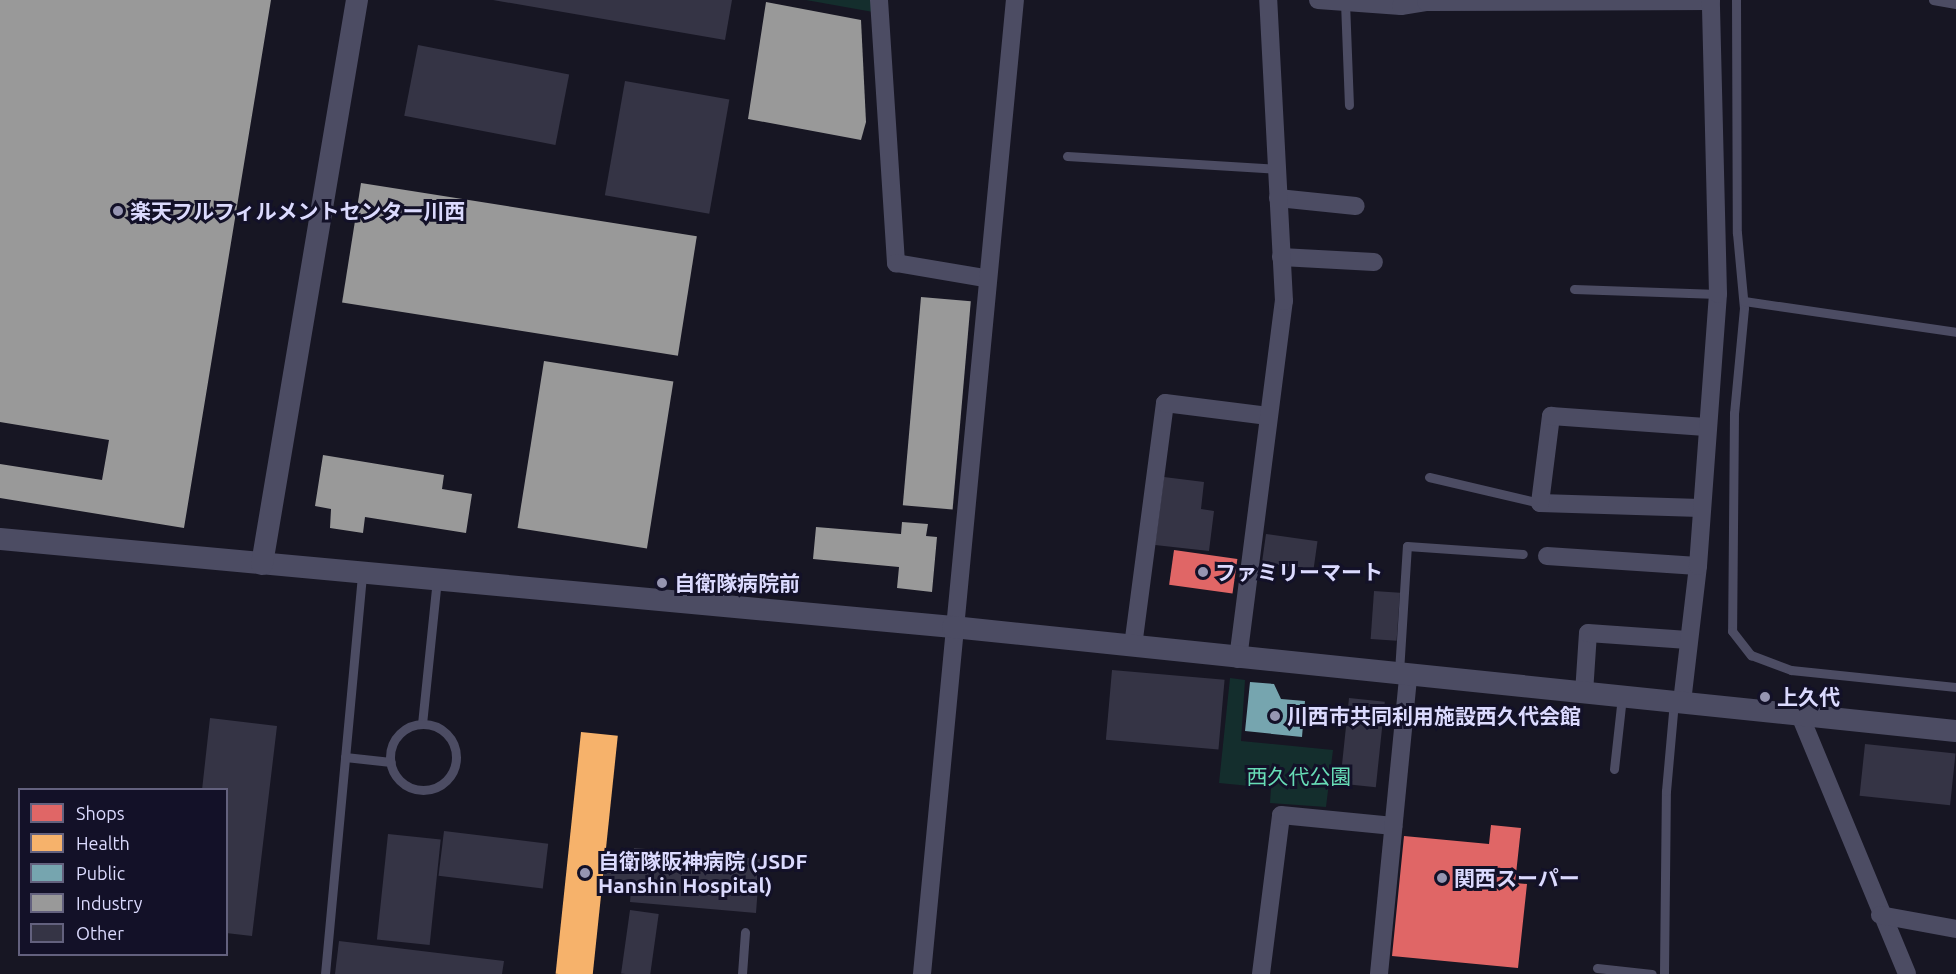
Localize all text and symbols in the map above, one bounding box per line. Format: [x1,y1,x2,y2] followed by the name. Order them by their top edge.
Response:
[130,198,466,224] place label: 楽天フルフィルメントセンター川西
[111,204,125,218] marker: 楽天フルフィルメントセンター川西
[1215,559,1383,585] place label: ファミリーマート
[1196,565,1210,579] marker: ファミリーマート
[674,570,800,596] place label: 自衛隊病院前
[655,576,669,590] marker: 自衛隊病院前
[1777,684,1840,710] place label: 上久代
[1758,690,1772,704] marker: 上久代
[1287,703,1581,729] place label: 川西市共同利用施設西久代会館
[1268,709,1282,723] marker: 川西市共同利用施設西久代会館
[1247,763,1351,789] park label: 西久代公園
[18,788,228,956] legend
[76,803,125,823] text: Shops
[76,833,130,853] text: Health
[598,848,807,898] place label: 自衛隊阪神病院 (JSDF Hanshin Hospital)
[76,863,125,883] text: Public
[576,864,594,882] marker: 自衛隊阪神病院 (JSDF Hanshin Hospital)
[1454,865,1580,891] place label: 関西スーパー
[1435,871,1449,885] marker: 関西スーパー
[76,893,142,913] text: Industry
[76,923,124,943] text: Other

